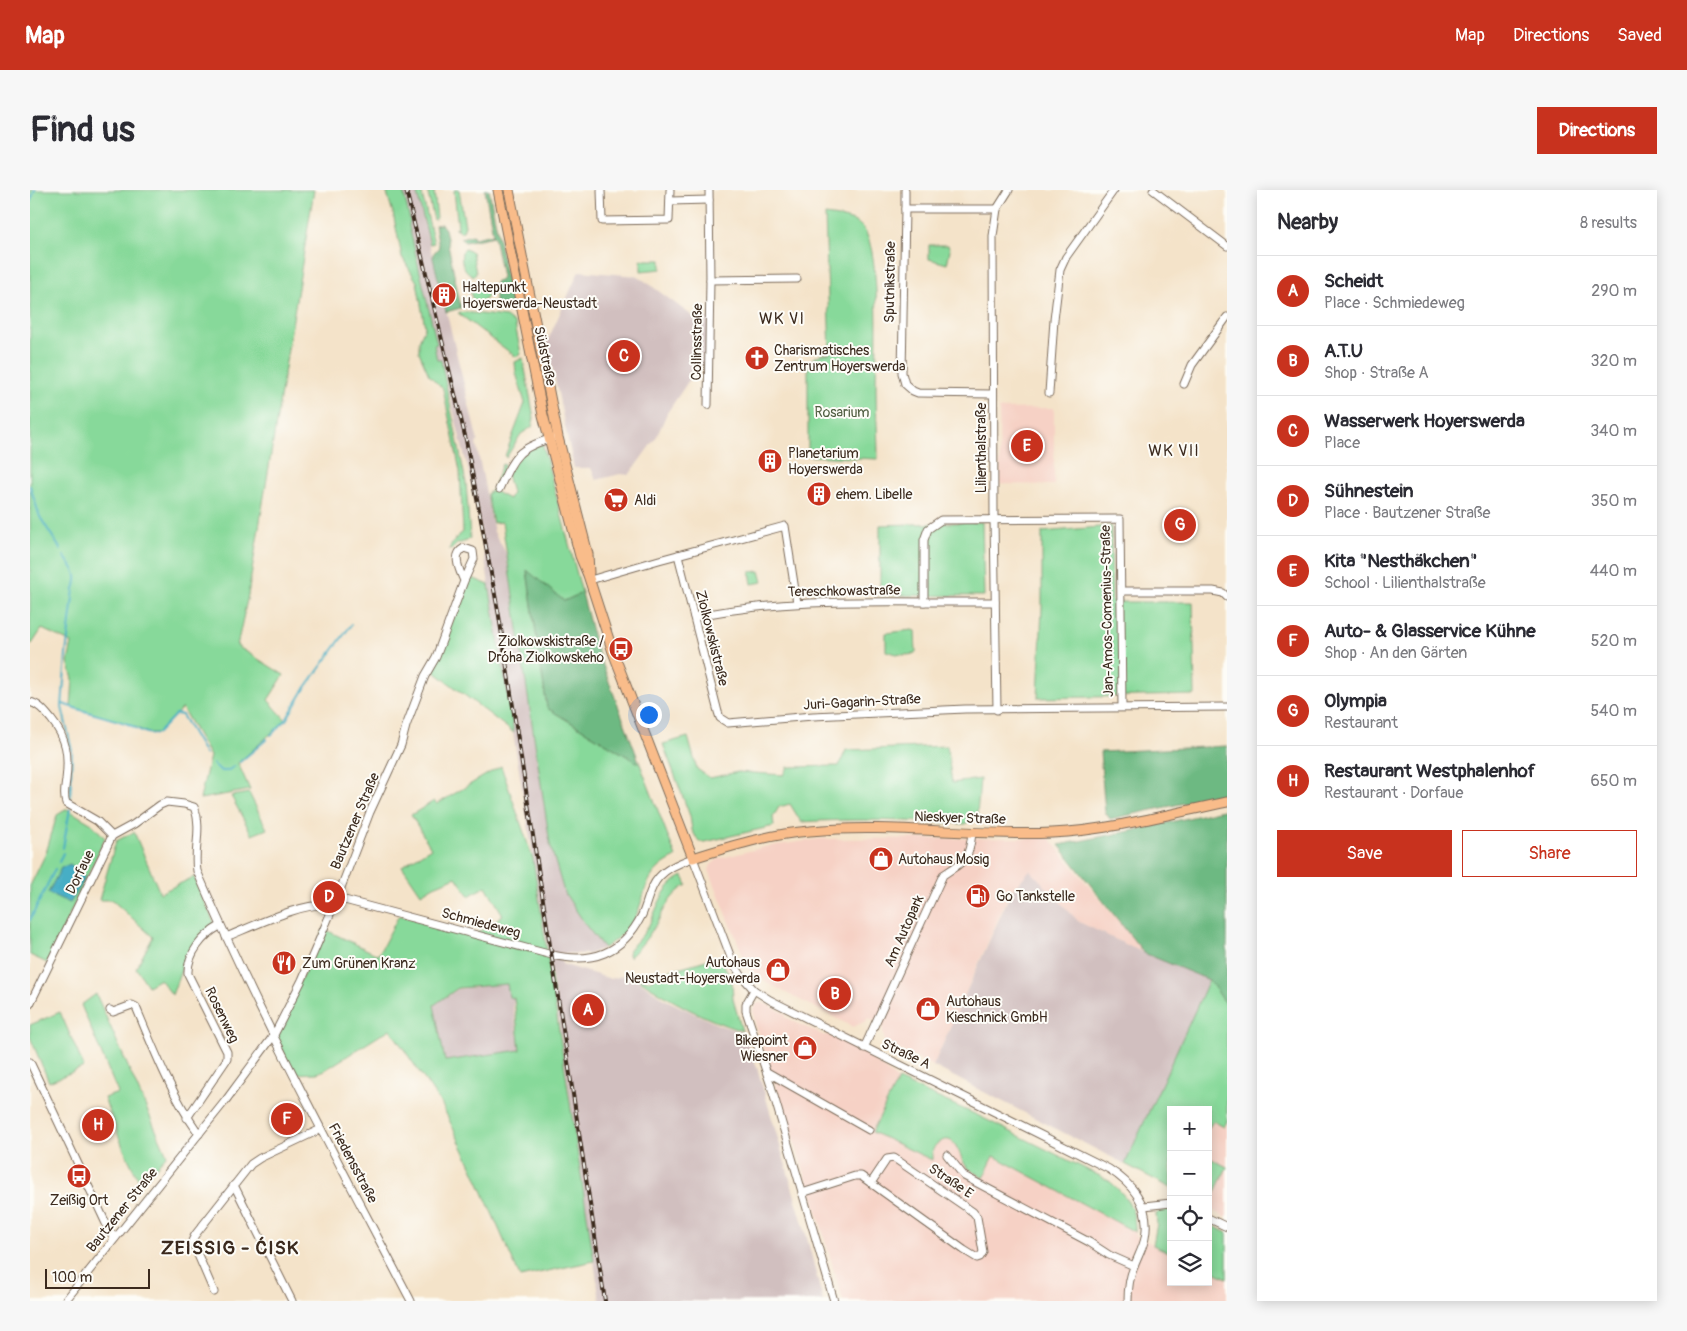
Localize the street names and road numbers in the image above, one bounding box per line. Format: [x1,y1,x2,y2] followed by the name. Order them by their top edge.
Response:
[881,241,899,323] street label: Sputnikstraße
[688,303,706,381] street label: Collinsstraße
[530,325,560,387] street label: Südstraße
[973,403,990,493] street label: Lilienthalstraße
[1097,525,1117,697] street label: Jan-Amos-Comenius-Straße
[788,582,900,600] street label: Tereschkowastraße
[692,588,732,688] street label: Ziolkowskistraße
[803,690,921,714] street label: Juri-Gagarin-Straße
[327,770,383,872] street label: Bautzener Straße
[914,808,1006,828] street label: Nieskyer Straße
[62,847,98,897] street label: Dorfaue
[881,892,928,970] street label: Am Autopark
[440,904,522,942] street label: Schmiedeweg
[201,984,243,1046] street label: Rosenweg
[879,1035,933,1073] street label: Straße A
[325,1120,381,1206] street label: Friedensstraße
[925,1160,977,1202] street label: Straße E
[83,1164,161,1256] street label: Bautzener Straße

